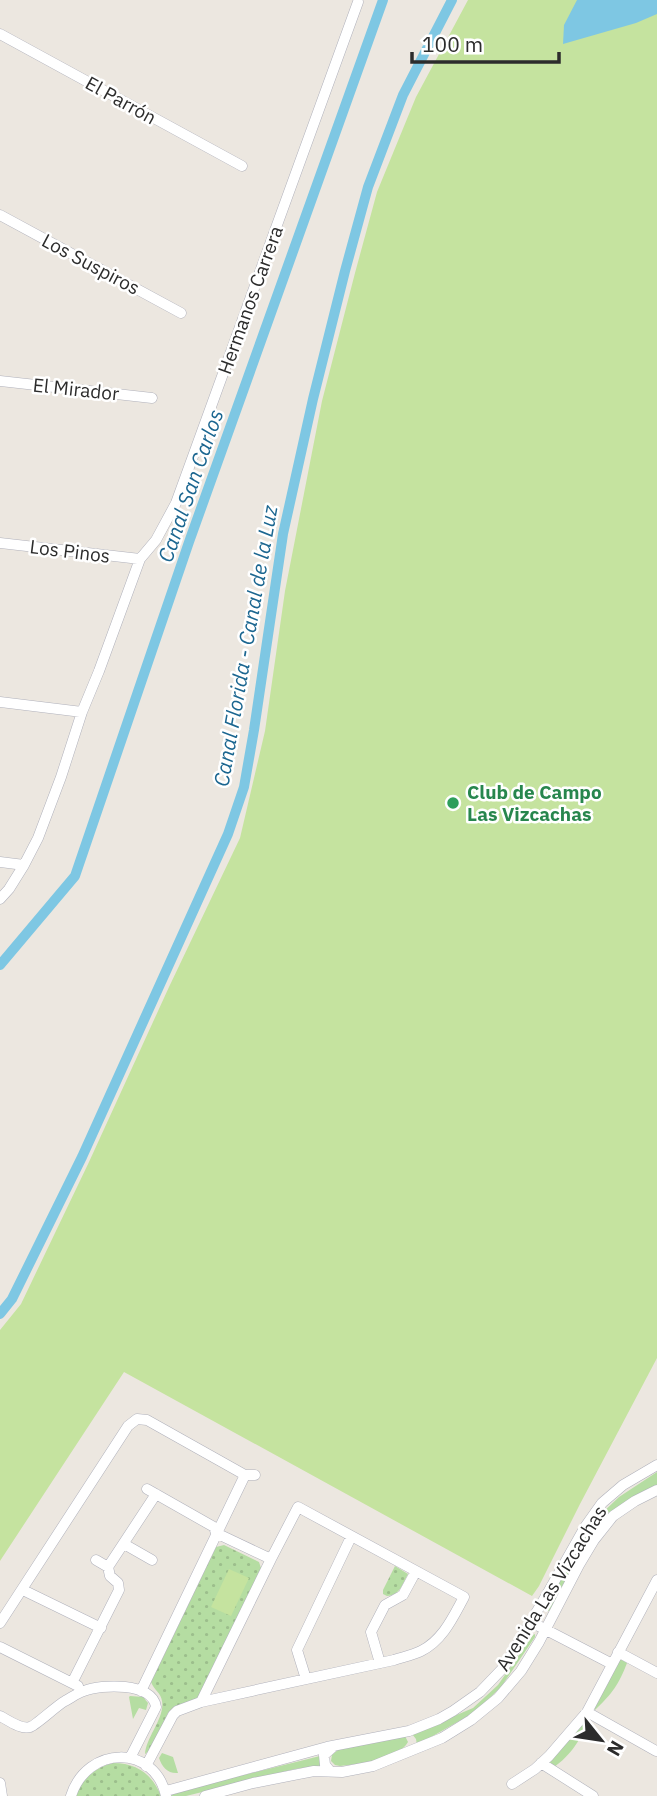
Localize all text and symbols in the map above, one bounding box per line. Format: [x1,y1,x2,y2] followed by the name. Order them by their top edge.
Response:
[412,21,559,65] scale bar
[422,30,483,58] text: 100 m
[81,71,161,129] street label: El Parrón
[212,223,288,377] street label: Hermanos Carrera
[38,228,144,300] street label: Los Suspiros
[32,373,120,405] street label: El Mirador
[151,405,229,566] water label: Canal San Carlos
[207,503,284,788] water label: Canal Florida - Canal de la Luz
[29,534,111,568] street label: Los Pinos
[467,780,602,826] place label: Club de Campo Las Vizcachas
[445,795,461,811] marker: Club de Campo Las Vizcachas
[490,1501,612,1675] street label: Avenida Las Vizcachas
[566,1705,636,1775] north arrow
[602,1737,630,1760] text: N

